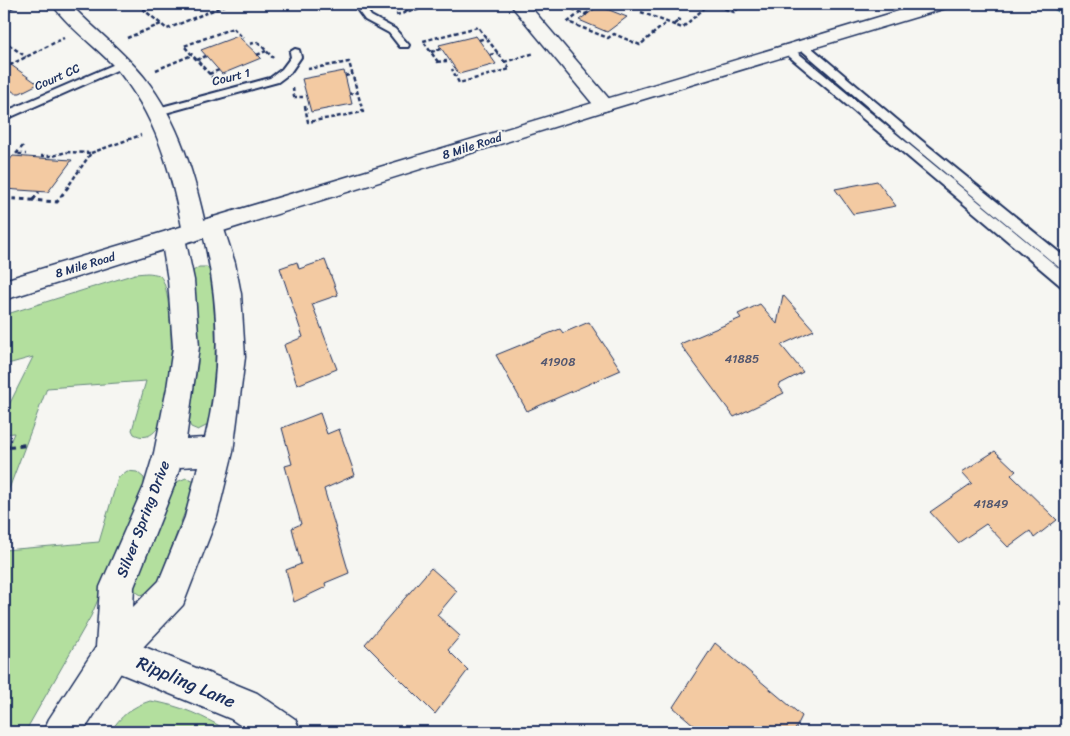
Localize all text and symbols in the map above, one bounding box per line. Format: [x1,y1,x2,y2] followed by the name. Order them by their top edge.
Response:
[31,57,83,97] street label: Court CC
[210,62,252,92] street label: Court 1
[439,126,505,166] street label: 8 Mile Road
[52,245,118,285] street label: 8 Mile Road
[725,348,759,370] house number: 41885
[541,351,575,373] house number: 41908
[109,456,177,581] street label: Silver Spring Drive
[974,493,1008,515] house number: 41849
[131,647,241,717] street label: Rippling Lane

